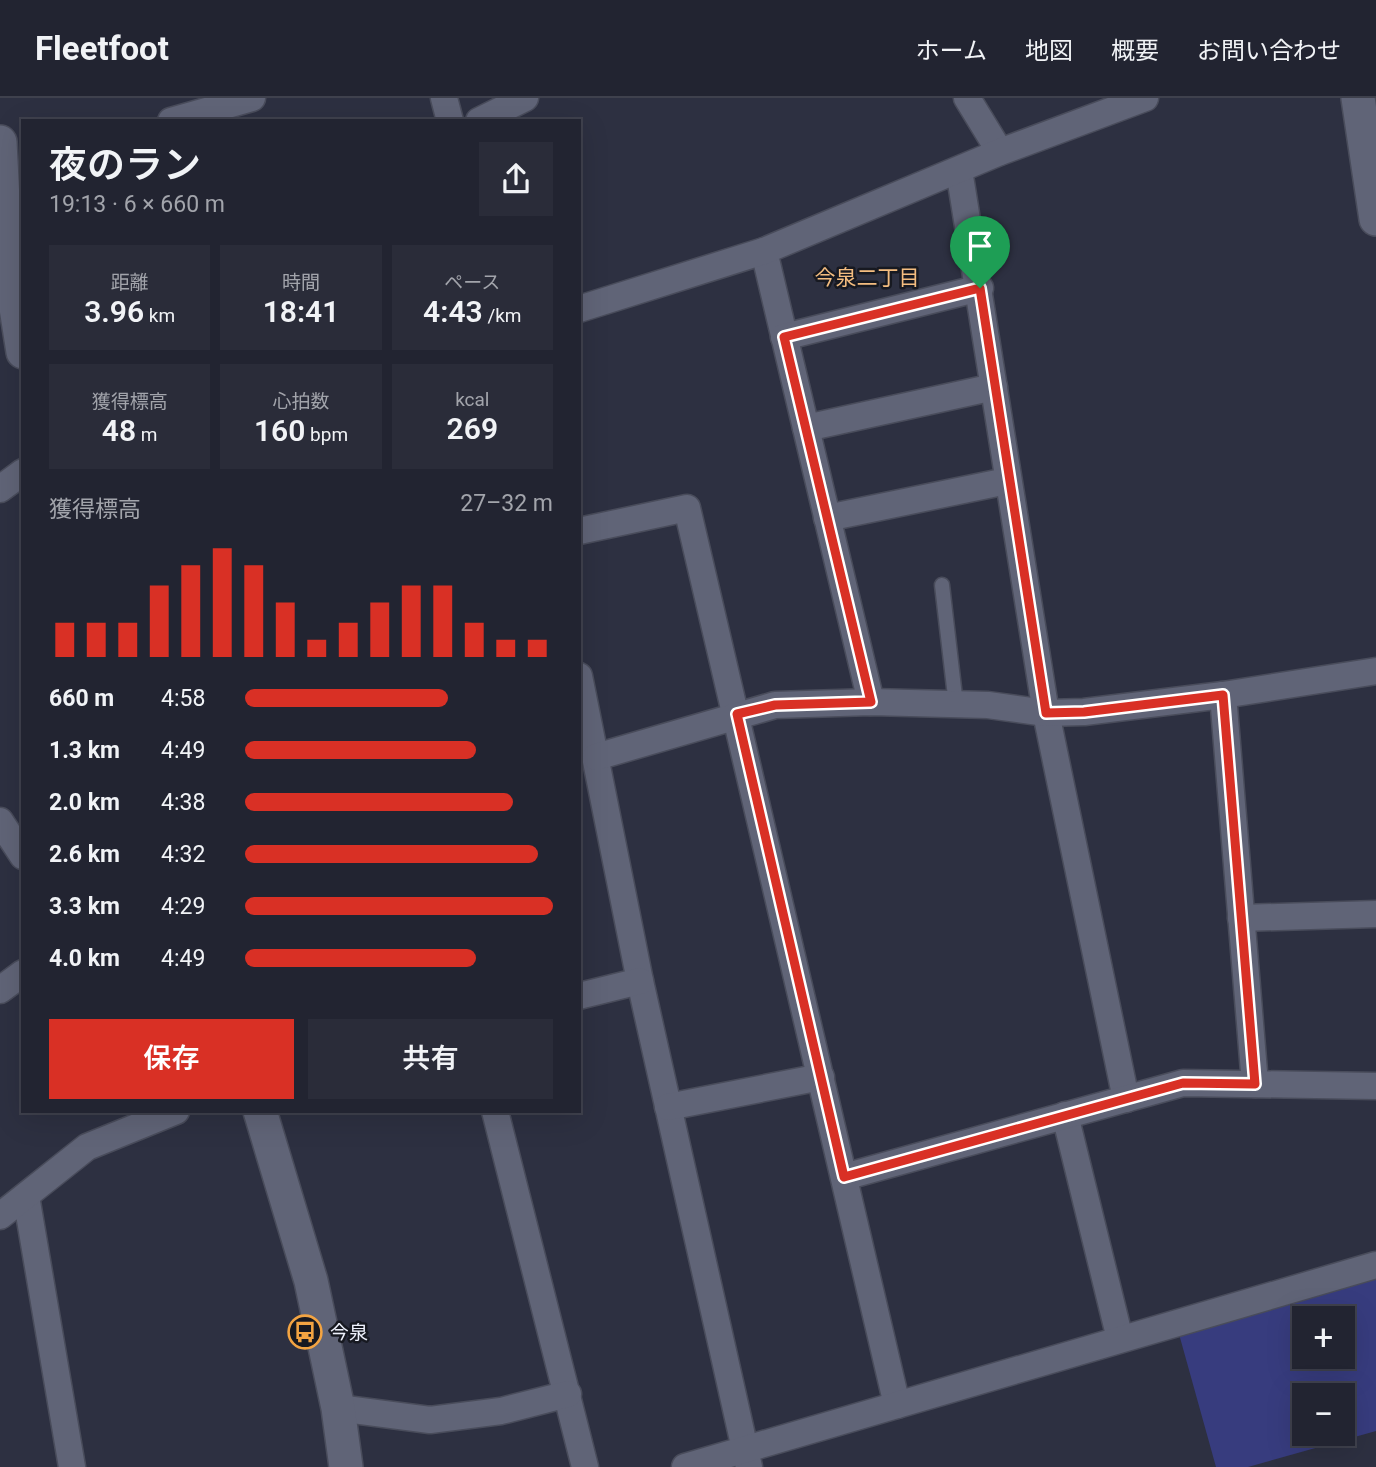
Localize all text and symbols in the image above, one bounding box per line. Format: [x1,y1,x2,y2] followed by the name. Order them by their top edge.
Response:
[35,29,169,68] text: Fleetfoot
[916,37,987,65] text: ホーム
[1025,37,1073,65] text: 地図
[1111,37,1159,65] text: 概要
[1197,37,1341,65] text: お問い合わせ
[479,142,553,216] button: share
[49,143,201,187] text: 夜のラン
[49,191,225,218] text: 19:13 · 6 × 660 m
[950,216,1010,288] pin
[961,227,999,265] icon: arrive
[815,266,920,290] district label: 今泉二丁目
[111,271,149,294] text: 距離
[282,271,320,294] text: 時間
[444,271,500,294] text: ペース
[84,294,144,329] text: 3.96
[263,294,339,329] text: 18:41
[423,294,483,329] text: 4:43
[144,304,175,327] text: km
[483,304,522,327] text: /km
[455,388,490,411] text: kcal
[92,390,168,413] text: 獲得標高
[272,390,330,413] text: 心拍数
[447,411,498,446] text: 269
[102,413,136,448] text: 48
[254,413,305,448] text: 160
[136,423,157,446] text: m
[305,423,348,446] text: bpm
[460,490,553,517] text: 27–32 m
[49,496,141,523] text: 獲得標高
[49,685,114,712] text: 660 m
[161,685,205,712] text: 4:58
[49,737,120,764] text: 1.3 km
[161,737,205,764] text: 4:49
[49,789,120,816] text: 2.0 km
[161,789,205,816] text: 4:38
[49,841,120,868] text: 2.6 km
[161,841,205,868] text: 4:32
[49,893,120,920] text: 3.3 km
[161,893,205,920] text: 4:29
[49,945,120,972] text: 4.0 km
[161,945,205,972] text: 4:49
[49,1019,294,1099] button: 保存
[308,1019,553,1099] button: 共有
[1292,1306,1355,1446] map controls
[1292,1306,1355,1369] button: +
[286,1313,324,1351] bus stop icon: 今泉
[330,1321,368,1344] place label: 今泉
[1292,1383,1355,1446] button: −

